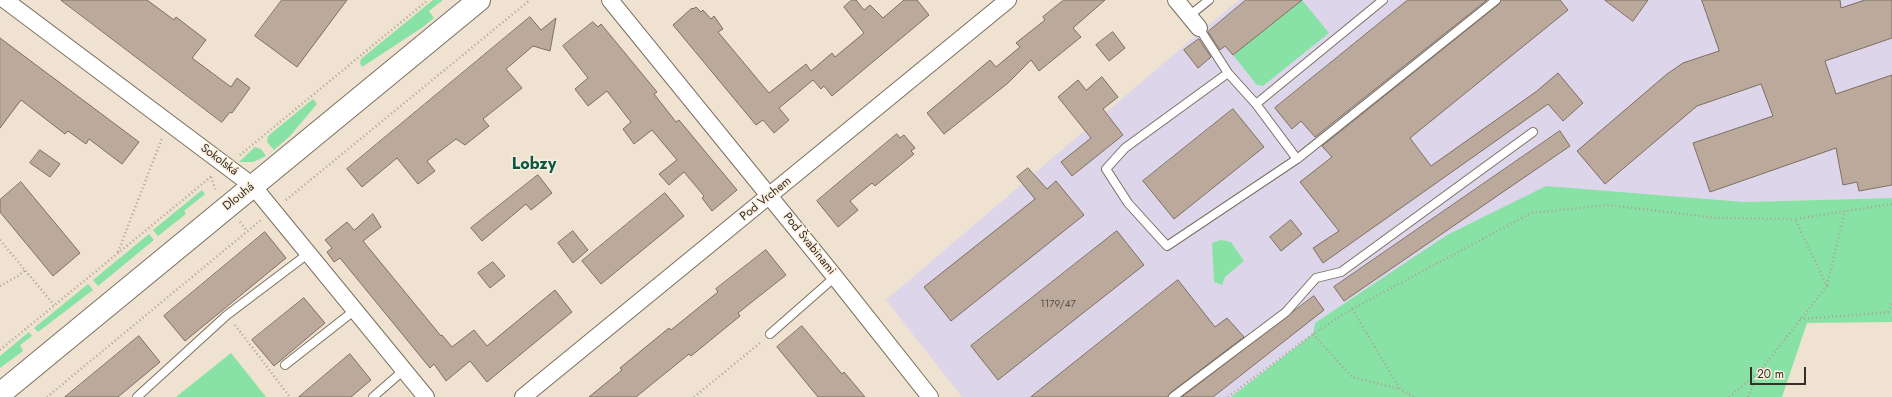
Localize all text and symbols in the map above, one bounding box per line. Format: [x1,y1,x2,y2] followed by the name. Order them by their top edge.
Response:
[197,141,241,179] street label: Sokolská
[512,155,556,175] district label: Lobzy
[737,174,795,224] street label: Pod Vrchem
[221,180,257,214] street label: Dlouhá
[780,210,838,278] street label: Pod Švabinami
[1040,299,1076,311] house number: 1179/47
[1752,359,1808,385] scale bar
[1757,365,1784,383] text: 20 m

